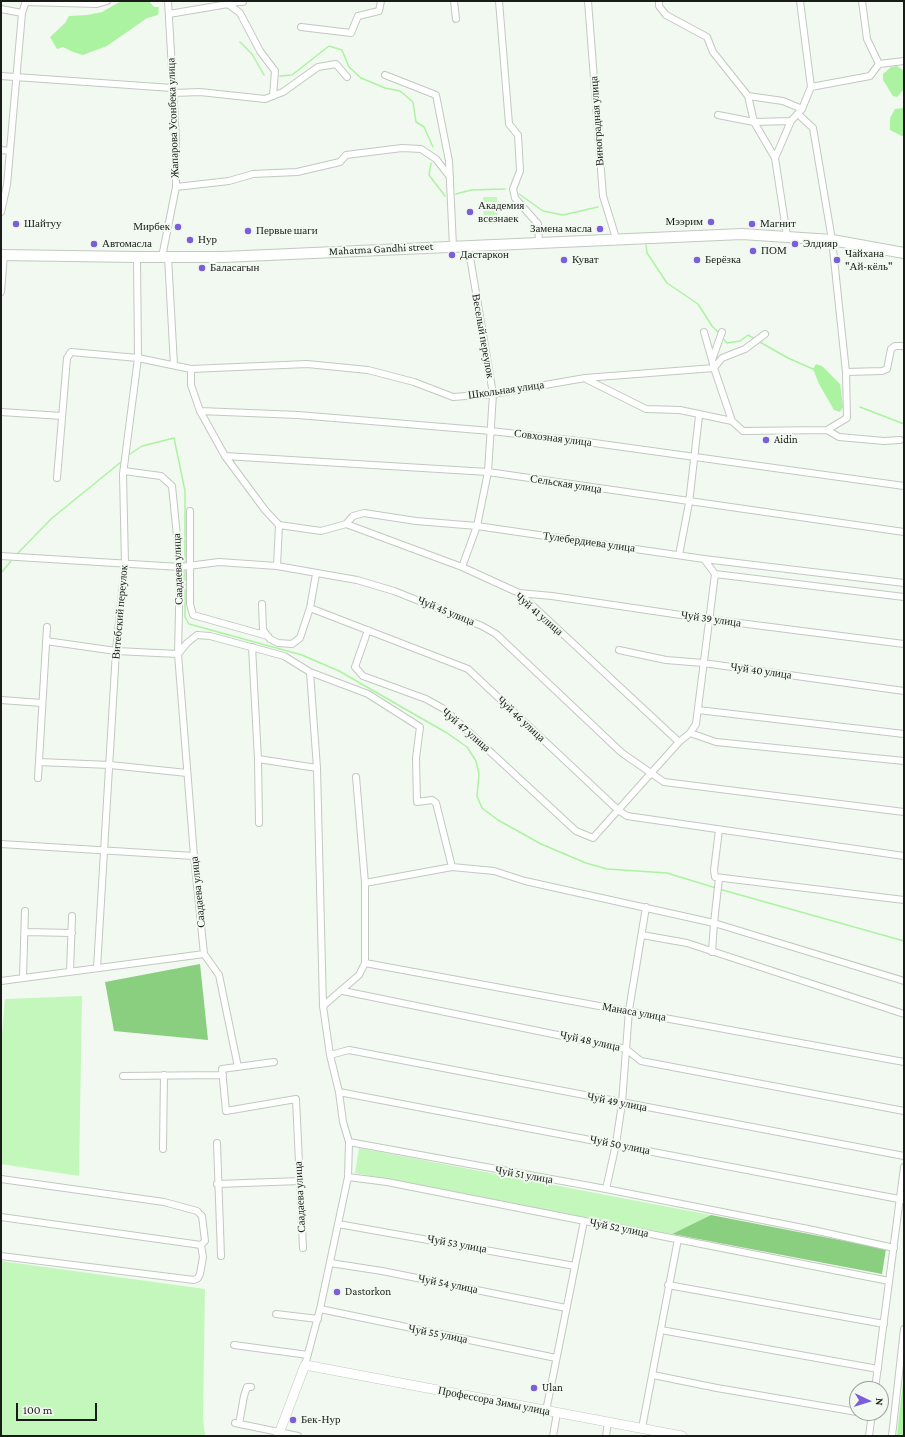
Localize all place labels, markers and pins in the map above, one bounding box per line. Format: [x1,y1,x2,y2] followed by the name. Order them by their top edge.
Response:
[478,199,524,225] place label: Академия всезнаек
[465,207,475,217] marker: Академия всезнаек
[665,215,703,229] place label: Мээрим
[24,217,62,231] place label: Шайтуу
[706,217,716,227] marker: Мээрим
[760,217,796,231] place label: Магнит
[11,219,21,229] marker: Шайтуу
[747,219,757,229] marker: Магнит
[133,220,170,234] place label: Мирбек
[173,222,183,232] marker: Мирбек
[530,222,592,236] place label: Замена масла
[256,224,318,238] place label: Первые шаги
[595,224,605,234] marker: Замена масла
[243,226,253,236] marker: Первые шаги
[198,233,217,247] place label: Нур
[185,235,195,245] marker: Нур
[102,237,152,251] place label: Автомасла
[803,237,838,251] place label: Элдияр
[89,239,99,249] marker: Автомасла
[790,239,800,249] marker: Элдияр
[761,244,787,258] place label: ПОМ
[748,246,758,256] marker: ПОМ
[845,247,893,273] place label: Чайхана "Ай-кёль"
[460,248,509,262] place label: Дастаркон
[447,250,457,260] marker: Дастаркон
[572,253,598,267] place label: Куват
[705,253,741,267] place label: Берёзка
[559,255,569,265] marker: Куват
[692,255,702,265] marker: Берёзка
[832,255,842,265] marker: Чайхана "Ай-кёль"
[210,261,259,275] place label: Баласагын
[197,263,207,273] marker: Баласагын
[774,433,798,447] place label: Aidin
[761,435,771,445] marker: Aidin
[345,1285,391,1299] place label: Dastorkon
[332,1287,342,1297] marker: Dastorkon
[542,1381,563,1395] place label: Ulan
[529,1383,539,1393] marker: Ulan
[301,1413,340,1427] place label: Бек-Нур
[288,1415,298,1425] marker: Бек-Нур

